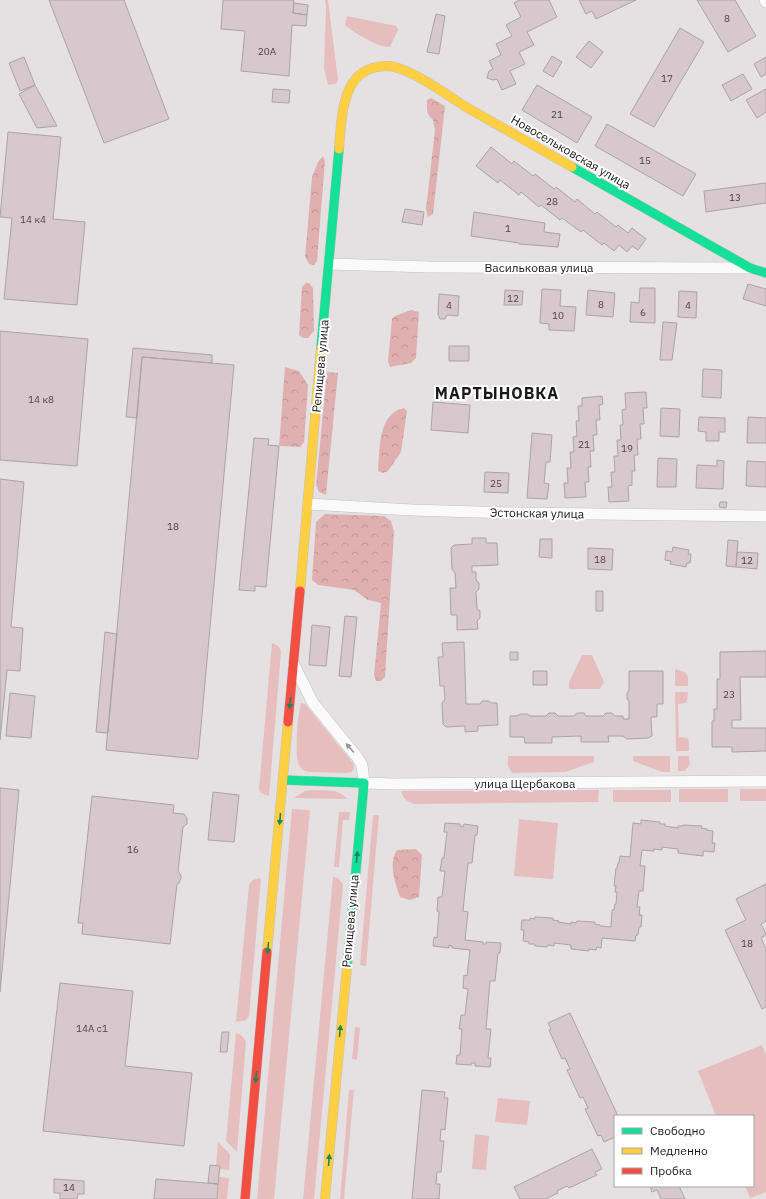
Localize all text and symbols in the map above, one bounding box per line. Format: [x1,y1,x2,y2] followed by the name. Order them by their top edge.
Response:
[724,12,730,25] house number: 8
[258,45,277,58] house number: 20А
[661,72,673,85] house number: 17
[551,108,563,121] house number: 21
[509,112,634,193] street label: Новосельковская улица
[639,154,651,167] house number: 15
[729,191,741,204] house number: 13
[546,195,558,208] house number: 28
[20,213,46,226] house number: 14 к4
[505,222,511,235] house number: 1
[484,260,594,275] street label: Васильковая улица
[507,292,519,305] house number: 12
[598,298,604,311] house number: 8
[446,299,452,312] house number: 4
[685,299,691,312] house number: 4
[640,306,646,319] house number: 6
[552,309,564,322] house number: 10
[308,318,332,413] street label: Репищева улица
[435,383,559,403] district label: МАРТЫНОВКА
[28,393,54,406] house number: 14 к8
[578,438,590,451] house number: 21
[621,442,633,455] house number: 19
[490,477,502,490] house number: 25
[490,505,585,521] street label: Эстонская улица
[167,520,179,533] house number: 18
[594,553,606,566] house number: 18
[741,554,753,567] house number: 12
[723,688,735,701] house number: 23
[287,697,294,709] one-way arrow
[346,742,355,753] one-way arrow
[475,776,576,791] street label: улица Щербакова
[277,813,283,825] one-way arrow
[127,843,139,856] house number: 16
[353,850,360,863] one-way arrow
[338,873,362,968] street label: Репищева улица
[741,937,753,950] house number: 18
[265,942,271,954] one-way arrow
[76,1022,108,1035] house number: 14А с1
[337,1025,344,1037] one-way arrow
[253,1071,260,1084] one-way arrow
[614,1115,754,1187] legend
[650,1123,706,1138] text: Свободно
[650,1143,708,1158] text: Медленно
[325,1154,332,1166] one-way arrow
[650,1163,692,1178] text: Пробка
[63,1181,75,1194] house number: 14

